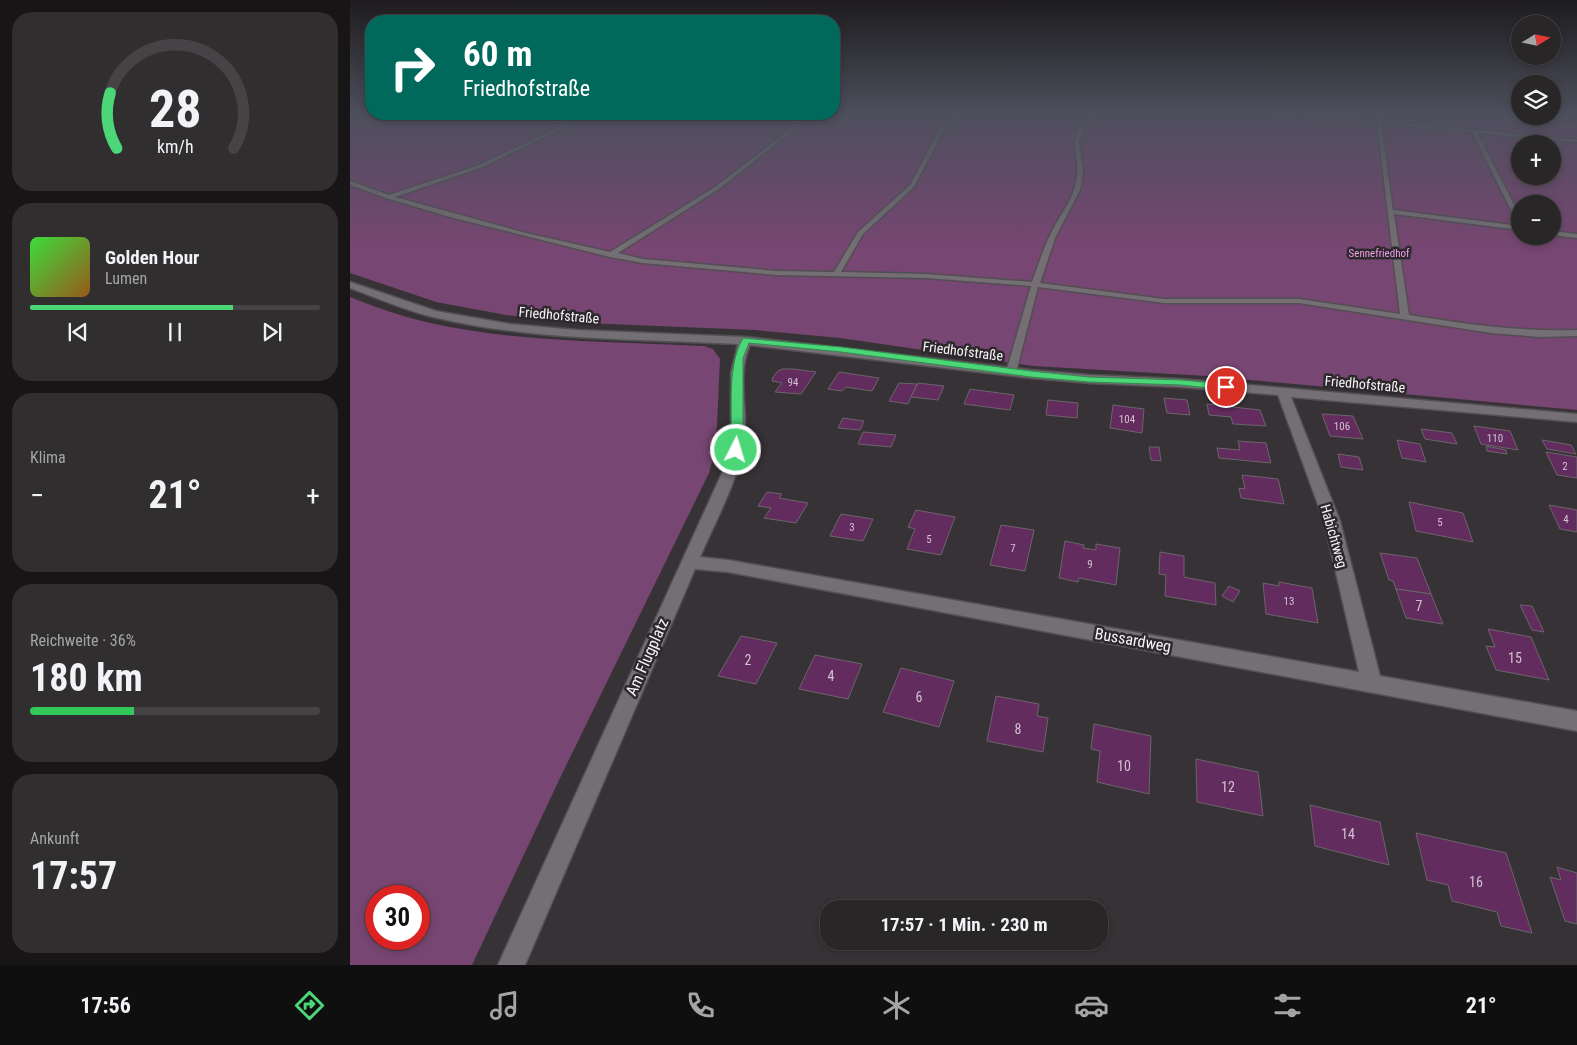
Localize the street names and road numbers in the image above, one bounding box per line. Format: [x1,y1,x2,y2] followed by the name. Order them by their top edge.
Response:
[518,304,600,327] street label: Friedhofstraße
[922,338,1005,364] street label: Friedhofstraße
[1324,373,1406,396] street label: Friedhofstraße
[1317,502,1351,570] street label: Habichtweg
[621,615,673,699] street label: Am Flugplatz
[1093,624,1173,656] street label: Bussardweg

